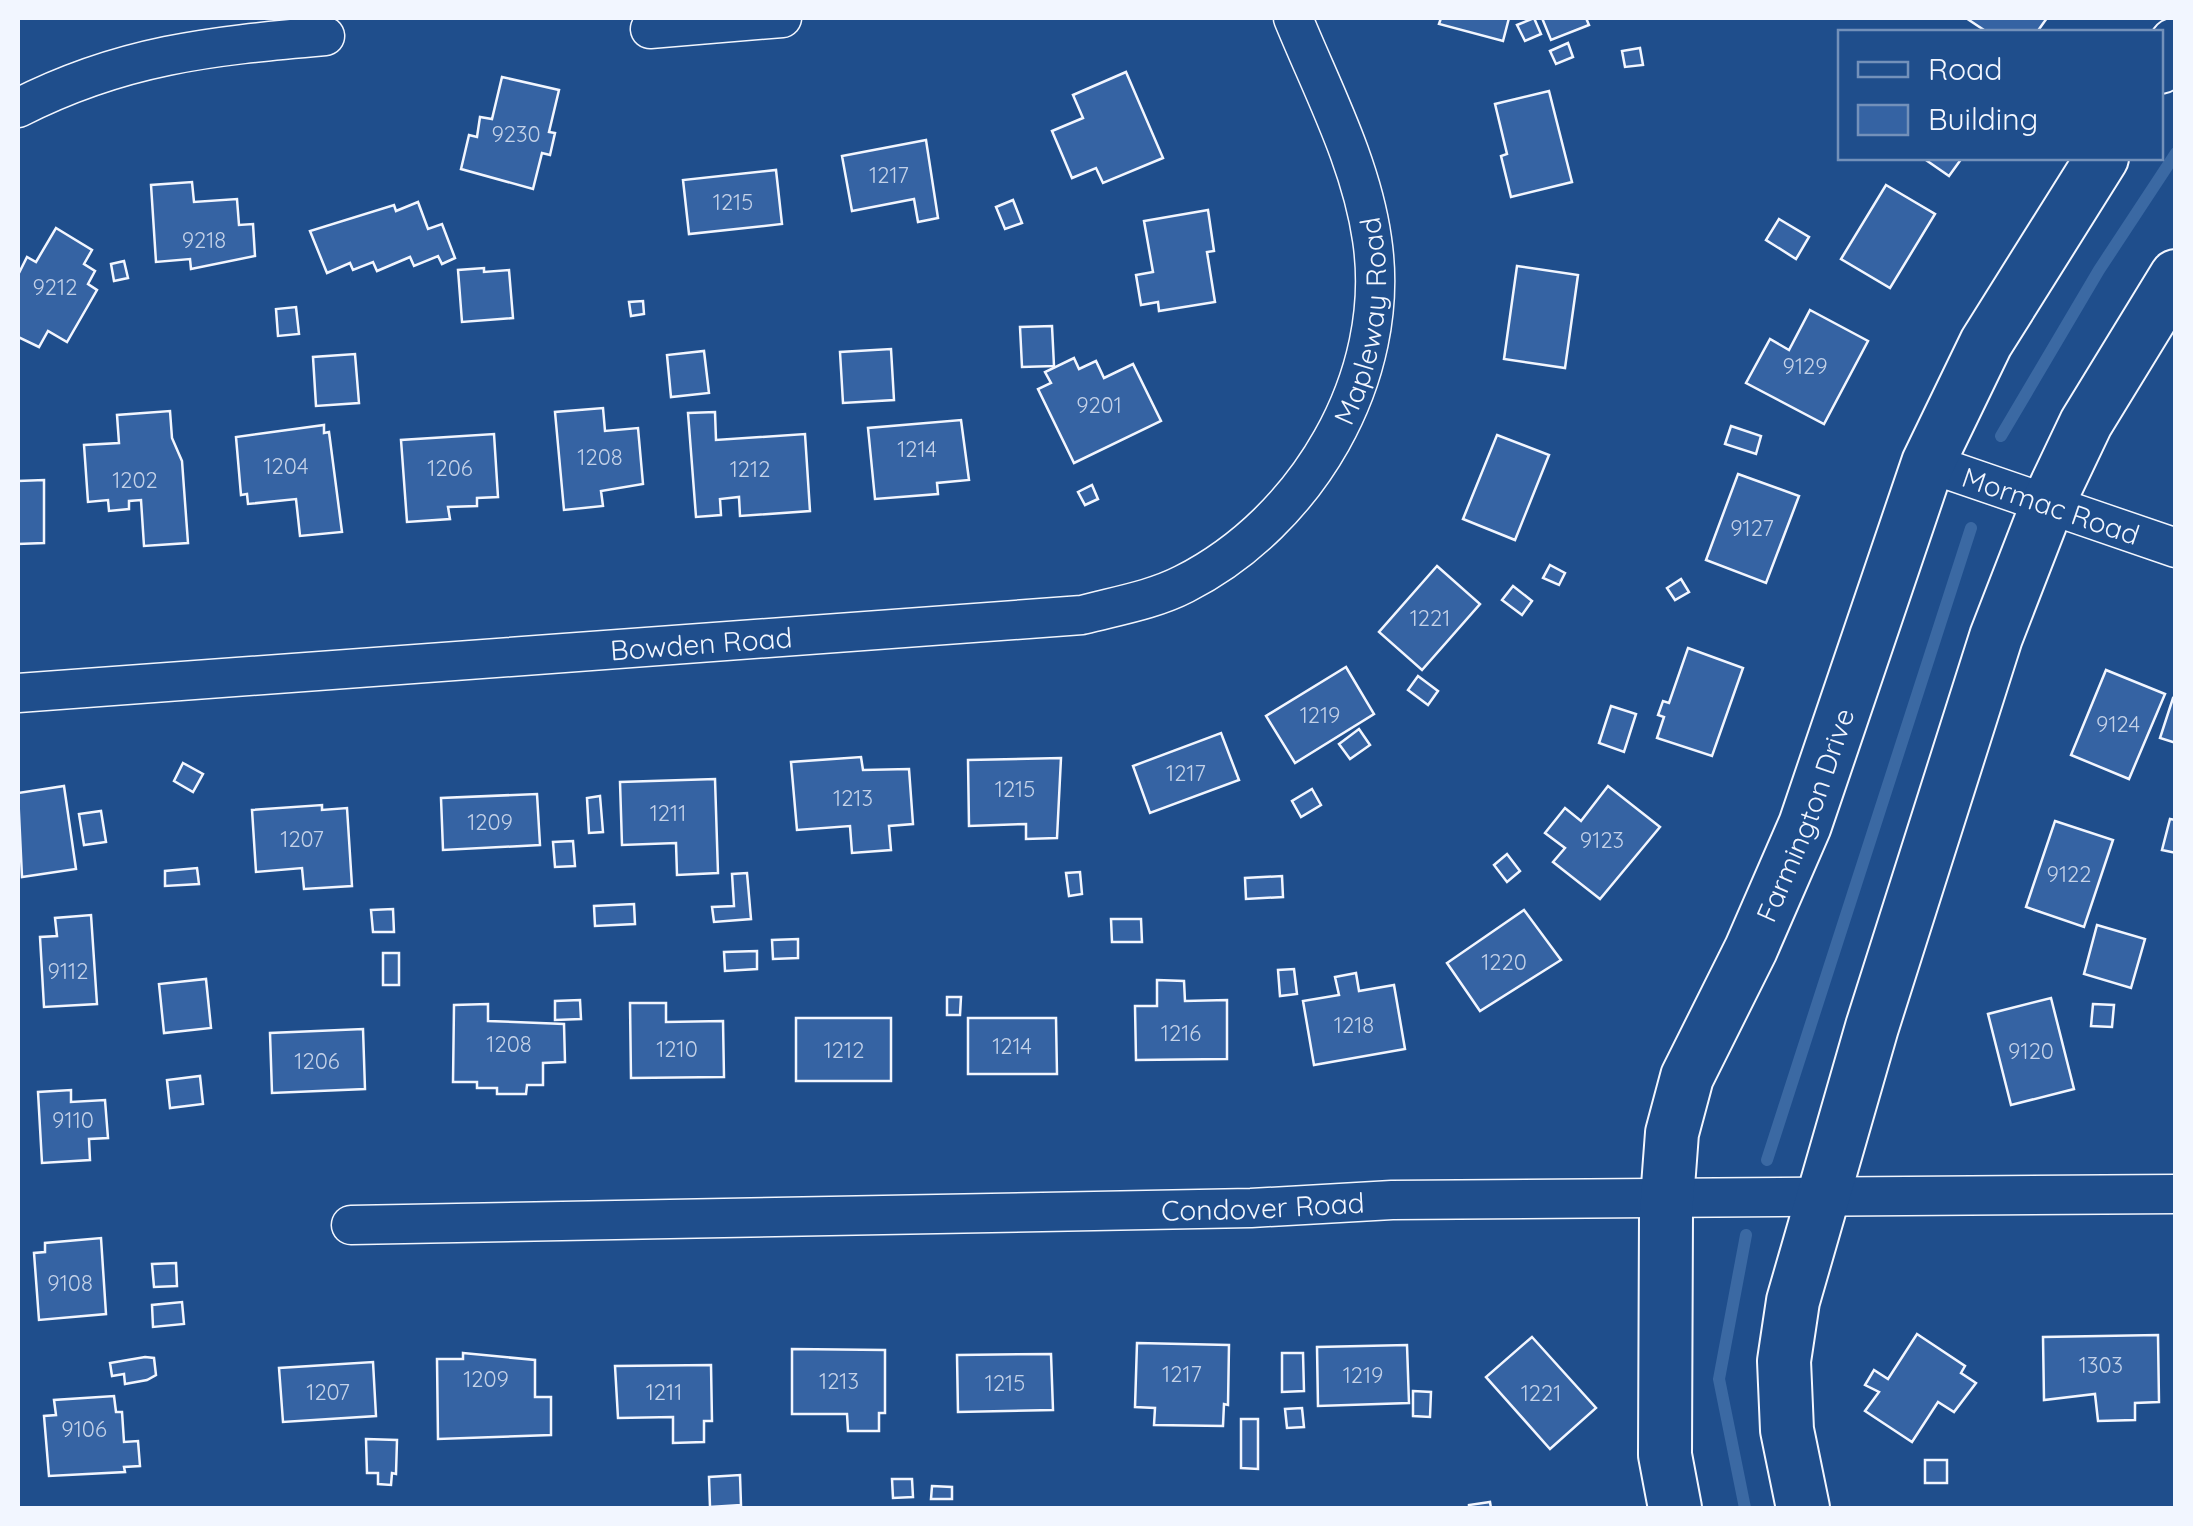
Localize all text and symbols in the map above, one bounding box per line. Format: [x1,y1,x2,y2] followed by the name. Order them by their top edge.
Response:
[1838,30,2163,160] legend
[1928,50,2002,88] text: Road
[1928,100,2038,138] text: Building
[491,120,541,148] house number: 9230
[869,161,909,189] house number: 1217
[713,188,753,216] house number: 1215
[1325,215,1393,430] street label: Mapleway Road
[182,226,226,254] house number: 9218
[33,273,77,301] house number: 9212
[1782,352,1828,380] house number: 9129
[1076,391,1122,419] house number: 9201
[897,435,937,463] house number: 1214
[577,443,623,471] house number: 1208
[263,452,309,480] house number: 1204
[427,454,473,482] house number: 1206
[730,455,770,483] house number: 1212
[1958,459,2144,552] street label: Mormac Road
[112,466,158,494] house number: 1202
[1730,514,1774,542] house number: 9127
[1410,604,1450,632] house number: 1221
[609,619,793,667] street label: Bowden Road
[1300,701,1340,729] house number: 1219
[1748,703,1861,927] street label: Farmington Drive
[2096,710,2140,738] house number: 9124
[1166,759,1206,787] house number: 1217
[995,775,1035,803] house number: 1215
[833,784,873,812] house number: 1213
[650,799,686,827] house number: 1211
[467,808,513,836] house number: 1209
[280,825,324,853] house number: 1207
[1580,826,1624,854] house number: 9123
[2047,860,2091,888] house number: 9122
[1481,948,1527,976] house number: 1220
[48,957,88,985] house number: 9112
[1334,1011,1374,1039] house number: 1218
[1161,1019,1201,1047] house number: 1216
[486,1030,532,1058] house number: 1208
[992,1032,1032,1060] house number: 1214
[656,1035,698,1063] house number: 1210
[824,1036,864,1064] house number: 1212
[2008,1037,2054,1065] house number: 9120
[294,1047,340,1075] house number: 1206
[52,1106,94,1134] house number: 9110
[1161,1184,1365,1227] street label: Condover Road
[47,1269,93,1297] house number: 9108
[2079,1351,2123,1379] house number: 1303
[1162,1360,1202,1388] house number: 1217
[1343,1361,1383,1389] house number: 1219
[463,1365,509,1393] house number: 1209
[819,1367,859,1395] house number: 1213
[985,1369,1025,1397] house number: 1215
[306,1378,350,1406] house number: 1207
[646,1378,682,1406] house number: 1211
[1521,1379,1561,1407] house number: 1221
[61,1415,107,1443] house number: 9106

